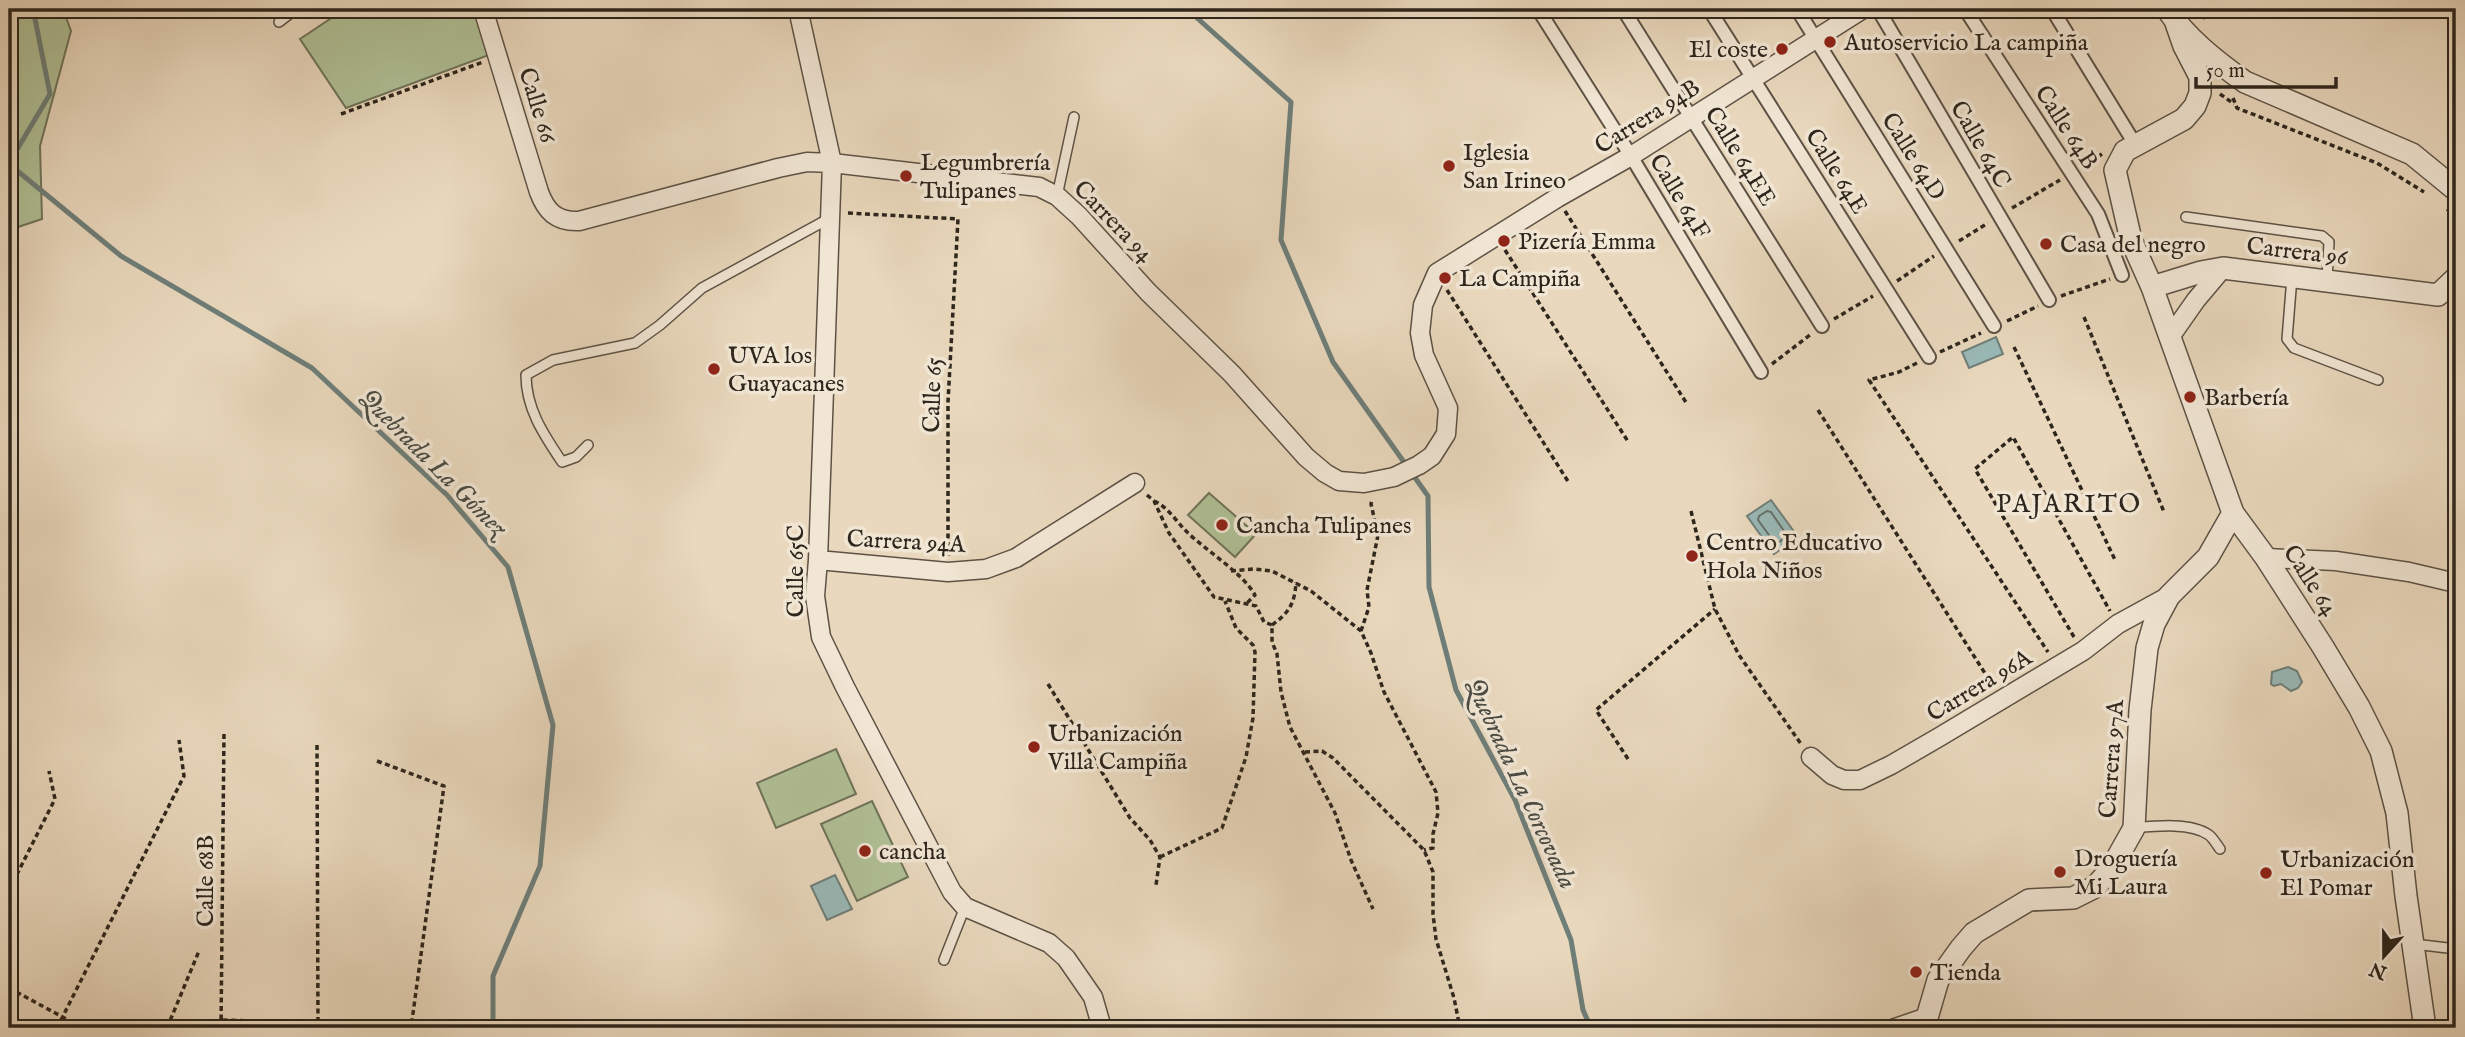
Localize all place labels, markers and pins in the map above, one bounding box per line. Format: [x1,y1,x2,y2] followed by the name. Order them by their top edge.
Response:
[1843,28,2089,59] place label: Autoservicio La campiña
[1822,34,1838,50] marker: Autoservicio La campiña
[1689,35,1768,66] place label: El coste
[1774,41,1790,57] marker: El coste
[1463,138,1566,197] place label: Iglesia San Irineo
[920,148,1051,207] place label: Legumbrería Tulipanes
[1441,158,1457,174] marker: Iglesia San Irineo
[898,168,914,184] marker: Legumbrería Tulipanes
[1518,227,1656,258] place label: Pizería Emma
[2060,230,2206,261] place label: Casa del negro
[1496,233,1512,249] marker: Pizería Emma
[2038,236,2054,252] marker: Casa del negro
[1459,264,1581,295] place label: La Campiña
[1437,270,1453,286] marker: La Campiña
[728,341,845,400] place label: UVA los Guayacanes
[706,361,722,377] marker: UVA los Guayacanes
[2204,383,2289,414] place label: Barbería
[2182,389,2198,405] marker: Barbería
[1236,511,1411,542] place label: Cancha Tulipanes
[1214,517,1230,533] marker: Cancha Tulipanes
[1706,528,1883,587] place label: Centro Educativo Hola Niños
[1684,548,1700,564] marker: Centro Educativo Hola Niños
[1047,719,1188,778] place label: Urbanización Villa Campiña
[1026,739,1042,755] marker: Urbanización Villa Campiña
[879,837,947,868] place label: cancha
[857,843,873,859] marker: cancha
[2074,844,2178,903] place label: Droguería Mi Laura
[2280,845,2415,904] place label: Urbanización El Pomar
[2052,864,2068,880] marker: Droguería Mi Laura
[2258,865,2274,881] marker: Urbanización El Pomar
[1930,958,2001,989] place label: Tienda
[1908,964,1924,980] marker: Tienda

